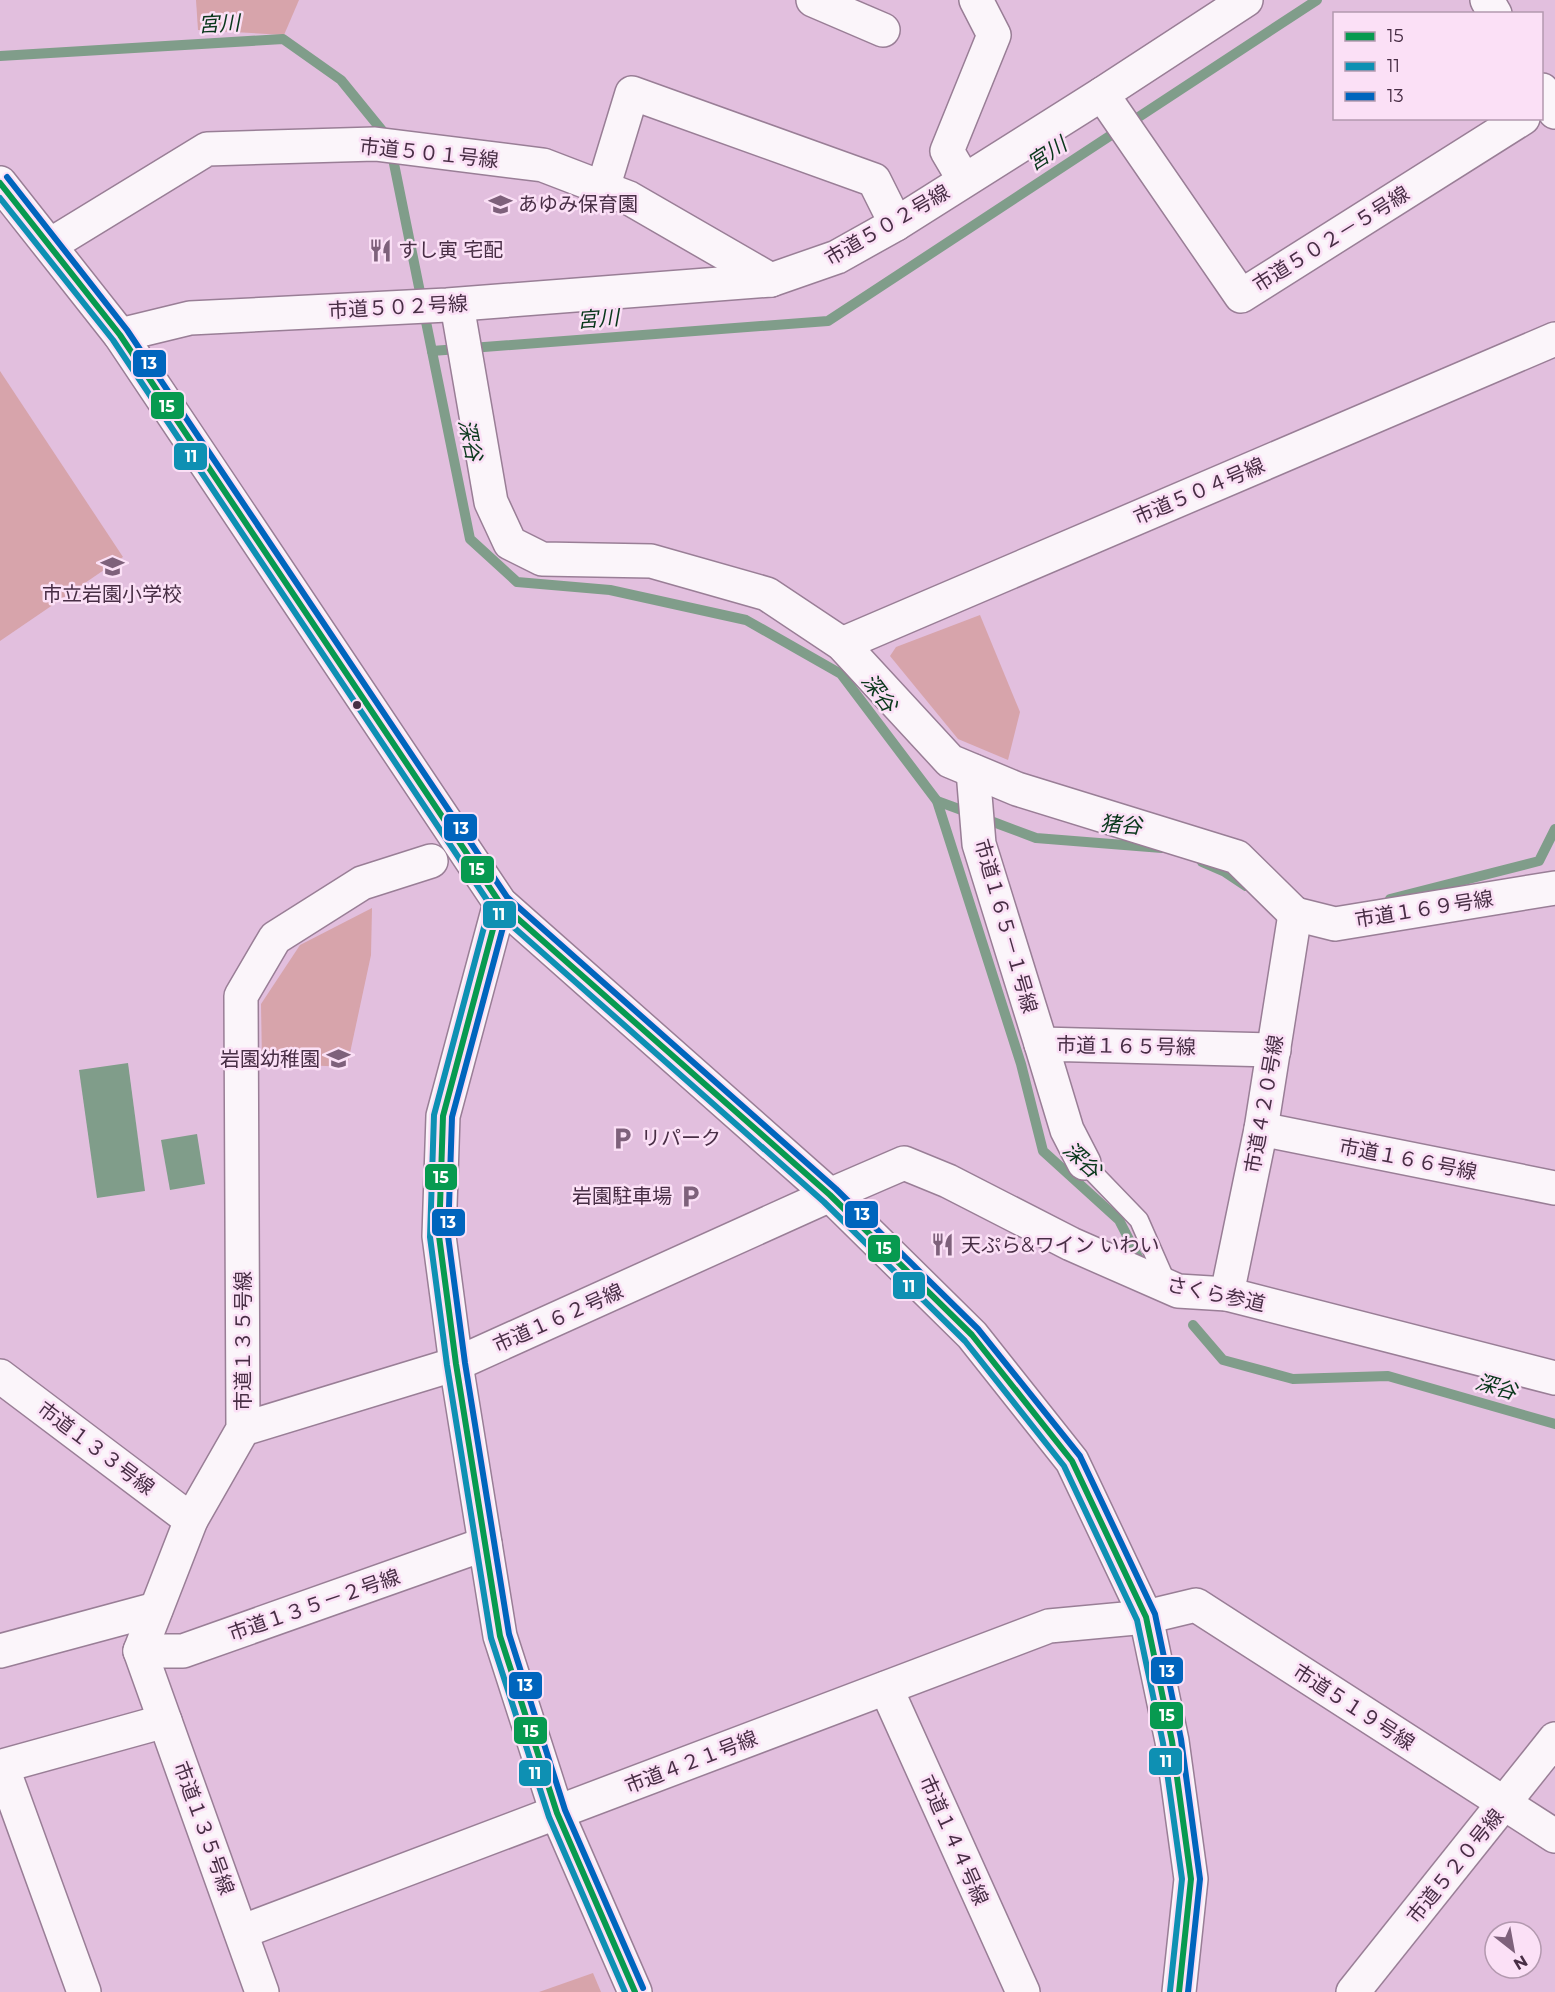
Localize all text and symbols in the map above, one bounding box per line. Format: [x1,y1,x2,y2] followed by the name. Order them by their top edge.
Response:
[197,10,243,37] water label: 宮川
[1333,12,1543,120] legend
[1387,25,1404,47] text: 15
[1387,55,1400,77] text: 11
[1387,85,1404,107] text: 13
[1022,131,1073,176] water label: 宮川
[358,134,500,172] street label: 市道５０１号線
[820,180,954,270] street label: 市道５０２号線
[1248,181,1414,297] street label: 市道５０２－５号線
[487,191,513,217] school or university icon: あゆみ保育園
[518,192,638,216] place label: あゆみ保育園
[367,237,393,263] restaurant icon: すし寅 宅配
[398,238,503,262] place label: すし寅 宅配
[327,291,469,323] street label: 市道５０２号線
[576,304,622,332] water label: 宮川
[132,349,167,378] line badge: 13
[141,354,157,373] text: 13
[150,391,185,420] line badge: 15
[159,397,175,416] text: 15
[454,417,487,465] water label: 深谷
[173,442,208,471] line badge: 11
[185,447,197,466] text: 11
[1130,453,1268,529] street label: 市道５０４号線
[99,554,125,580] school or university icon: 市立岩園小学校
[42,582,182,606] place label: 市立岩園小学校
[857,668,903,719] water label: 深谷
[351,699,363,711] unlabelled marker
[1099,811,1145,839] water label: 猪谷
[443,813,478,842] line badge: 13
[453,819,469,838] text: 13
[970,836,1042,1016] street label: 市道１６５－１号線
[460,855,495,884] line badge: 15
[469,860,485,879] text: 15
[1353,886,1495,932] street label: 市道１６９号線
[482,900,517,929] line badge: 11
[493,905,505,924] text: 11
[1056,1033,1196,1059] street label: 市道１６５号線
[1240,1033,1288,1175] street label: 市道４２０号線
[325,1046,351,1072] school or university icon: 岩園幼稚園
[220,1047,320,1071] place label: 岩園幼稚園
[610,1125,636,1151] parking icon: リパーク
[641,1126,721,1150] place label: リパーク
[1337,1134,1479,1184] street label: 市道１６６号線
[1058,1136,1108,1184] water label: 深谷
[424,1163,458,1191] line badge: 15
[433,1168,449,1187] text: 15
[677,1183,703,1209] parking icon: 岩園駐車場
[572,1184,672,1208] place label: 岩園駐車場
[844,1200,879,1229] line badge: 13
[854,1205,870,1224] text: 13
[431,1208,466,1237] line badge: 13
[440,1213,456,1232] text: 13
[930,1232,956,1258] restaurant icon: 天ぷら&ワイン いわい
[961,1233,1160,1257] place label: 天ぷら&ワイン いわい
[867,1234,901,1263] line badge: 15
[876,1239,892,1258] text: 15
[231,1271,255,1411] street label: 市道１３５号線
[892,1271,926,1300] line badge: 11
[1165,1272,1267,1316] street label: さくら参道
[903,1277,915,1296] text: 11
[489,1279,627,1357] street label: 市道１６２号線
[1473,1369,1522,1405] water label: 深谷
[33,1396,159,1500] street label: 市道１３３号線
[225,1564,403,1646] street label: 市道１３５－２号線
[1150,1656,1184,1685] line badge: 13
[1289,1659,1419,1755] street label: 市道５１９号線
[1159,1662,1175,1681] text: 13
[508,1671,543,1700] line badge: 13
[517,1676,533,1695] text: 13
[1149,1701,1184,1730] line badge: 15
[1159,1706,1175,1725] text: 15
[513,1716,548,1745] line badge: 15
[523,1722,539,1741] text: 15
[621,1726,761,1798] street label: 市道４２１号線
[1148,1747,1183,1776] line badge: 11
[1160,1752,1172,1771] text: 11
[169,1758,239,1898] street label: 市道１３５号線
[518,1759,552,1787] line badge: 11
[529,1764,541,1783] text: 11
[915,1771,993,1909] street label: 市道１４４号線
[1402,1804,1508,1928] street label: 市道５２０号線
[1483,1920,1543,1980] north arrow
[1510,1951,1531,1974] text: N

